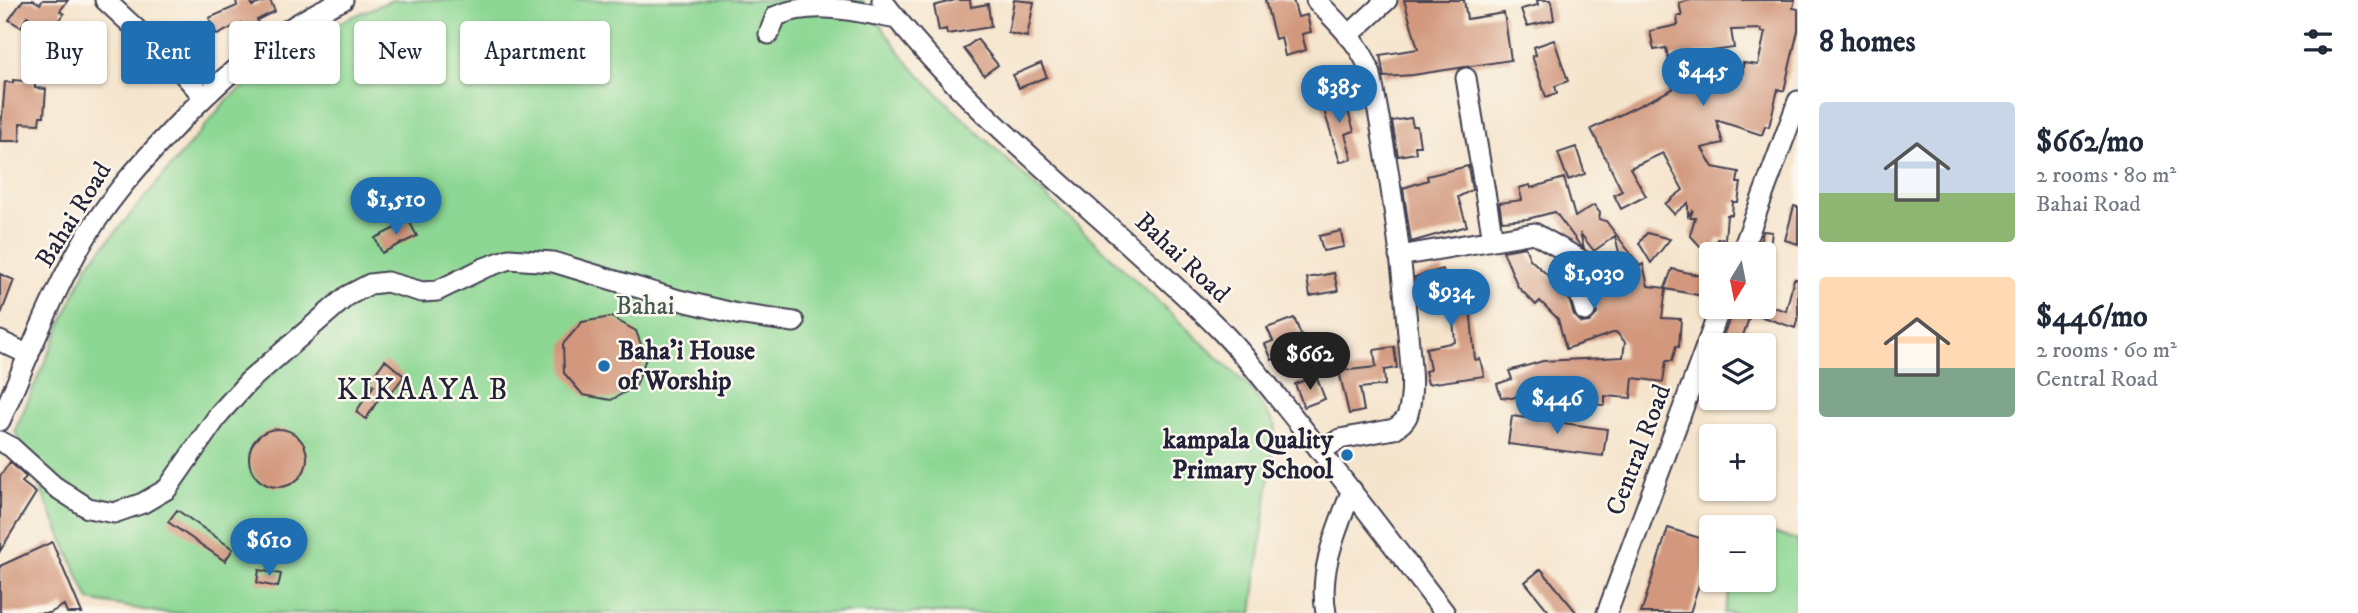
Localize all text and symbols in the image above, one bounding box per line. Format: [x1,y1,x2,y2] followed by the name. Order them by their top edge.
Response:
[21,21,107,84] chip: Buy
[121,21,215,84] chip: Rent
[229,21,340,84] chip: Filters
[354,21,446,84] chip: New
[460,21,610,84] chip: Apartment
[2299,23,2337,61] icon: filters
[1819,24,1916,61] text: 8 homes
[1662,48,1744,108] pin: $445
[1678,56,1728,85] text: $445
[1298,66,1380,125] pin: $385
[1317,73,1361,102] text: $385
[2036,124,2144,161] text: $662/mo
[1875,130,1959,214] icon: home
[29,156,119,274] street label: Bahai Road
[2036,161,2176,190] text: 2 rooms · 80 m²
[339,177,453,237] pin: $1,510
[366,185,426,214] text: $1,510
[2036,190,2141,219] text: Bahai Road
[1127,206,1237,310] street label: Bahai Road
[1699,242,1776,318] north arrow
[1699,242,1776,592] map controls
[1537,252,1651,311] pin: $1,030
[1564,259,1624,288] text: $1,030
[1410,270,1492,329] pin: $934
[1428,277,1474,306] text: $934
[616,290,674,323] park label: Bahai
[2036,299,2148,336] text: $446/mo
[1875,305,1959,389] icon: home
[1269,332,1351,392] pin: $662
[1699,333,1776,410] button: layers
[618,335,755,398] place label: Baha'i House of Worship
[2036,336,2177,365] text: 2 rooms · 60 m²
[1286,340,1334,369] text: $662
[596,358,612,374] marker: Baha'i House of Worship
[2036,365,2158,394] text: Central Road
[337,372,509,409] district label: KIKAAYA B
[1516,376,1598,436] pin: $446
[1599,380,1679,520] street label: Central Road
[1532,384,1583,413] text: $446
[1162,424,1334,487] place label: kampala Quality Primary School
[1699,424,1776,501] button: +
[1339,447,1355,463] marker: kampala Quality Primary School
[1699,515,1776,592] button: −
[228,518,310,578] pin: $610
[246,526,292,555] text: $610

